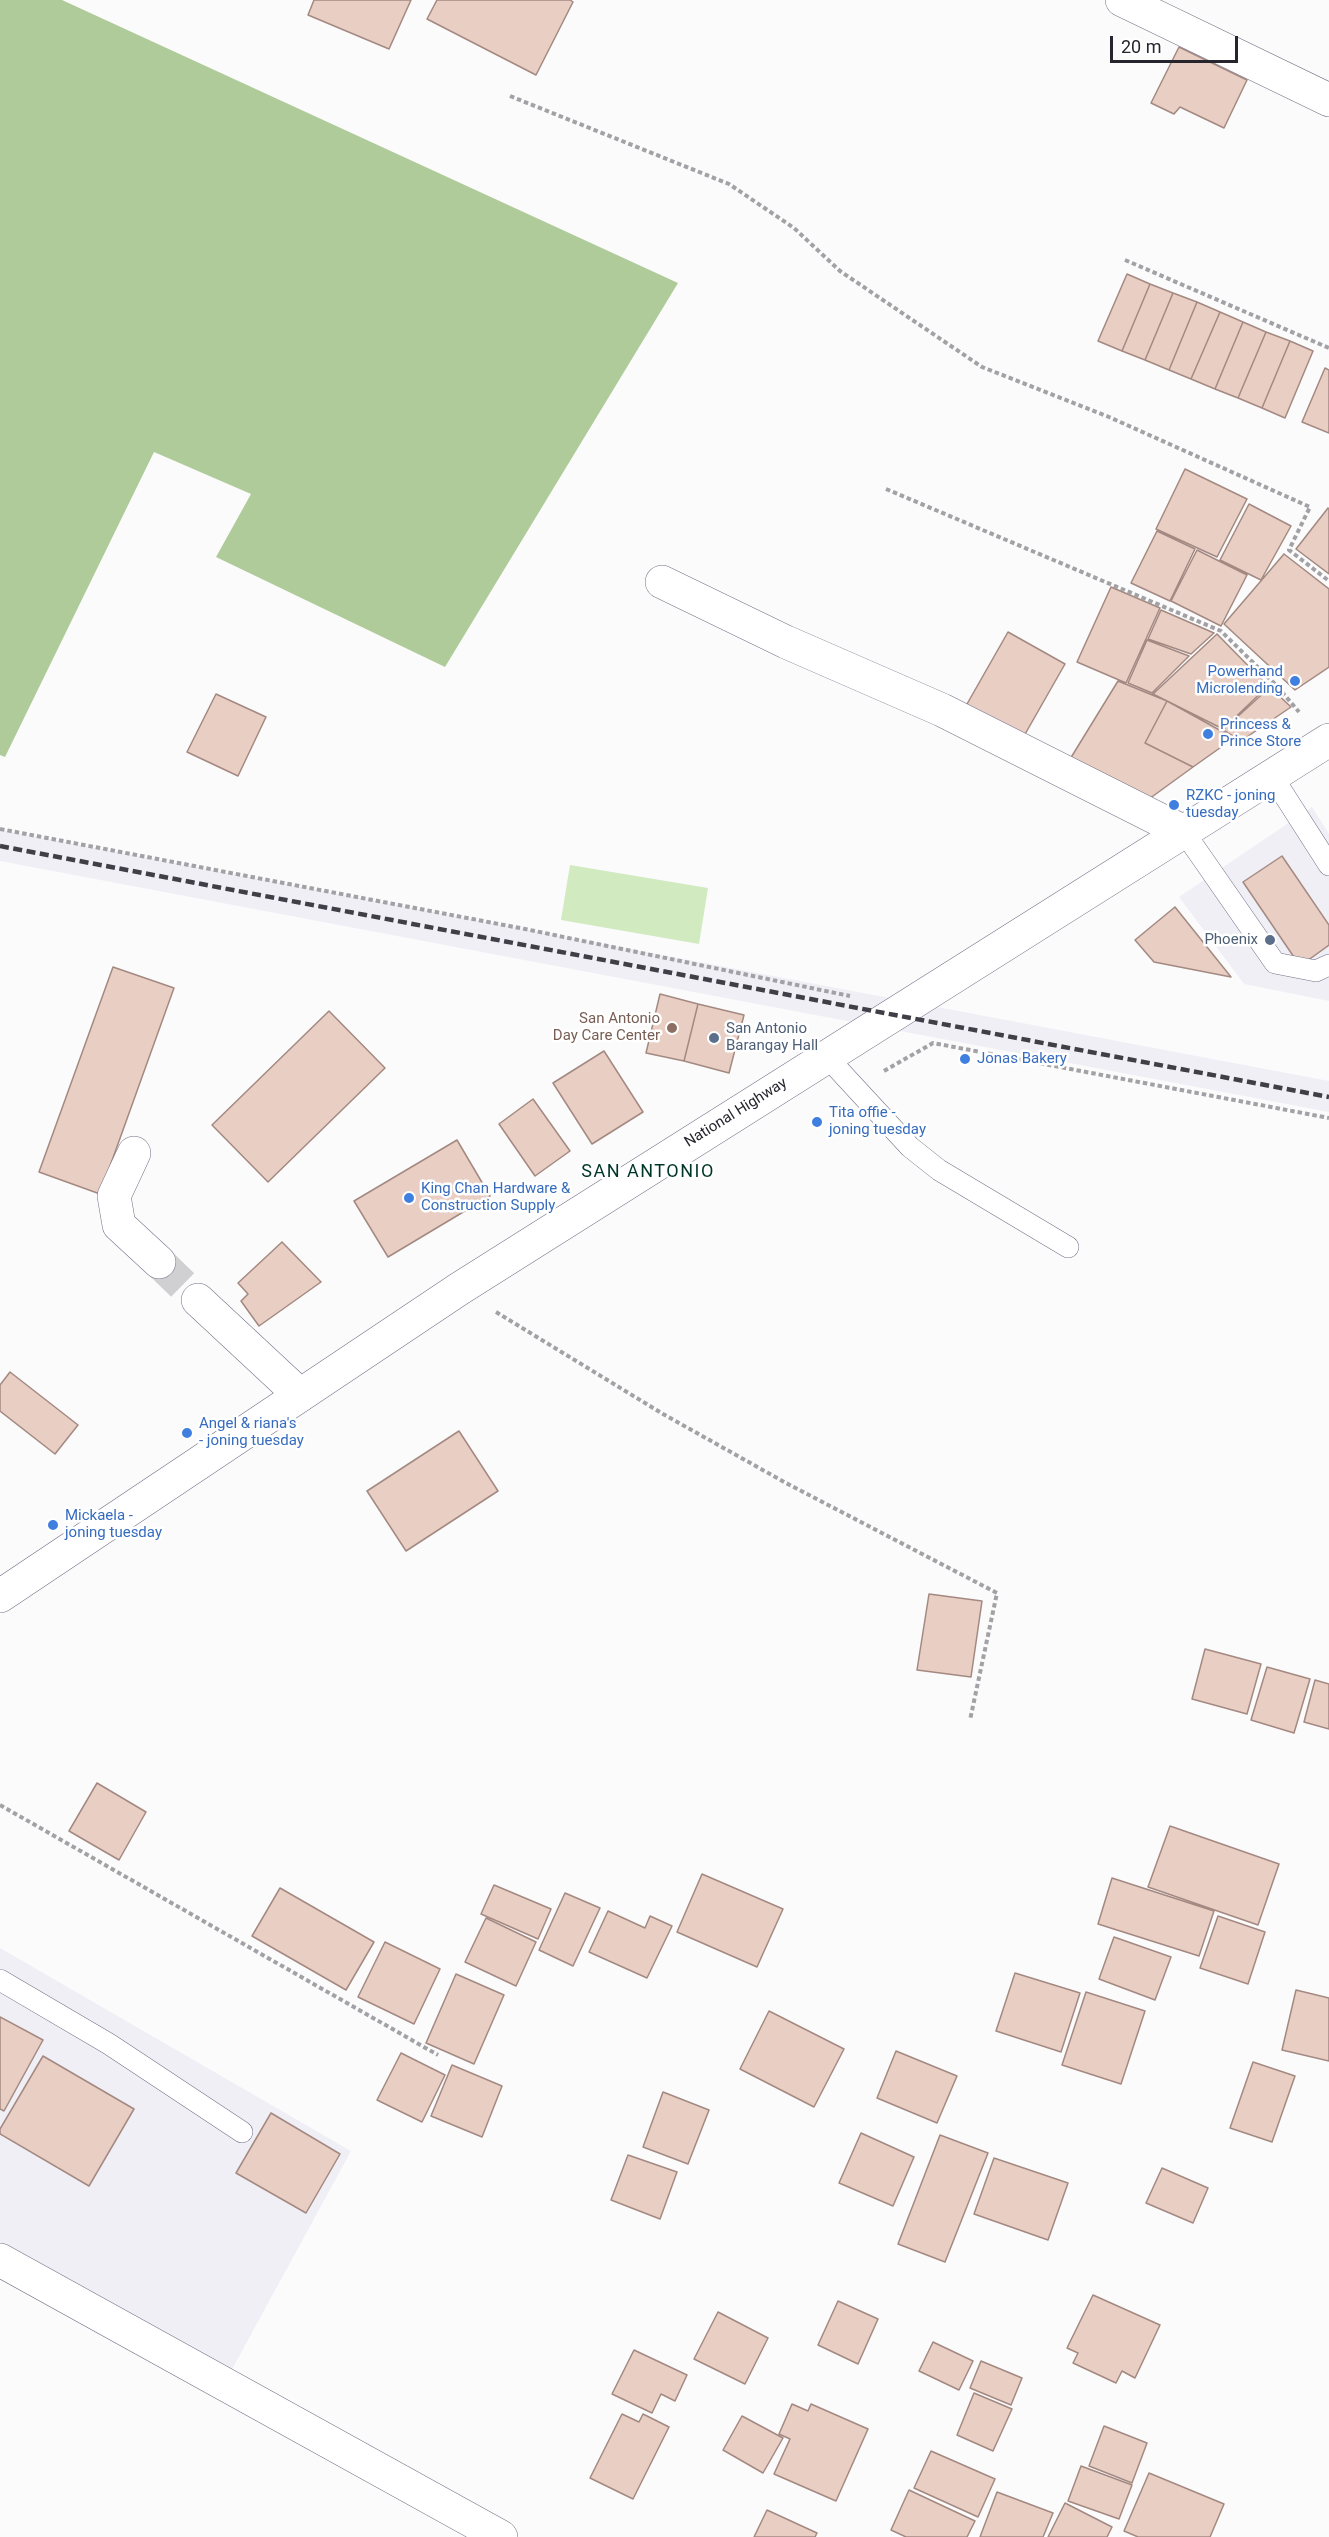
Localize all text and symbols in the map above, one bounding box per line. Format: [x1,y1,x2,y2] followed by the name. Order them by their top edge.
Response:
[1113,24,1240,62] scale bar
[1121,36,1161,57] text: 20 m
[1196,663,1283,698] place label: Powerhand Microlending
[1288,674,1302,688] marker: Powerhand Microlending
[1220,716,1301,751] place label: Princess & Prince Store
[1201,727,1215,741] marker: Princess & Prince Store
[1186,787,1276,822] place label: RZKC - joning tuesday
[1167,798,1181,812] marker: RZKC - joning tuesday
[1204,931,1258,949] place label: Phoenix
[1263,933,1277,947] marker: Phoenix
[553,1010,660,1045] place label: San Antonio Day Care Center
[726,1020,818,1055] place label: San Antonio Barangay Hall
[665,1021,679,1035] marker: San Antonio Day Care Center
[707,1031,721,1045] marker: San Antonio Barangay Hall
[977,1050,1067,1068] place label: Jonas Bakery
[958,1052,972,1066] marker: Jonas Bakery
[682,1074,790,1152] street label: National Highway
[829,1104,926,1139] place label: Tita offie - joning tuesday
[810,1115,824,1129] marker: Tita offie - joning tuesday
[581,1161,715,1183] district label: SAN ANTONIO
[421,1180,570,1215] place label: King Chan Hardware & Construction Supply
[402,1191,416,1205] marker: King Chan Hardware & Construction Supply
[199,1415,304,1450] place label: Angel & riana's - joning tuesday
[180,1426,194,1440] marker: Angel & riana's - joning tuesday
[65,1507,162,1542] place label: Mickaela - joning tuesday
[46,1518,60,1532] marker: Mickaela - joning tuesday

